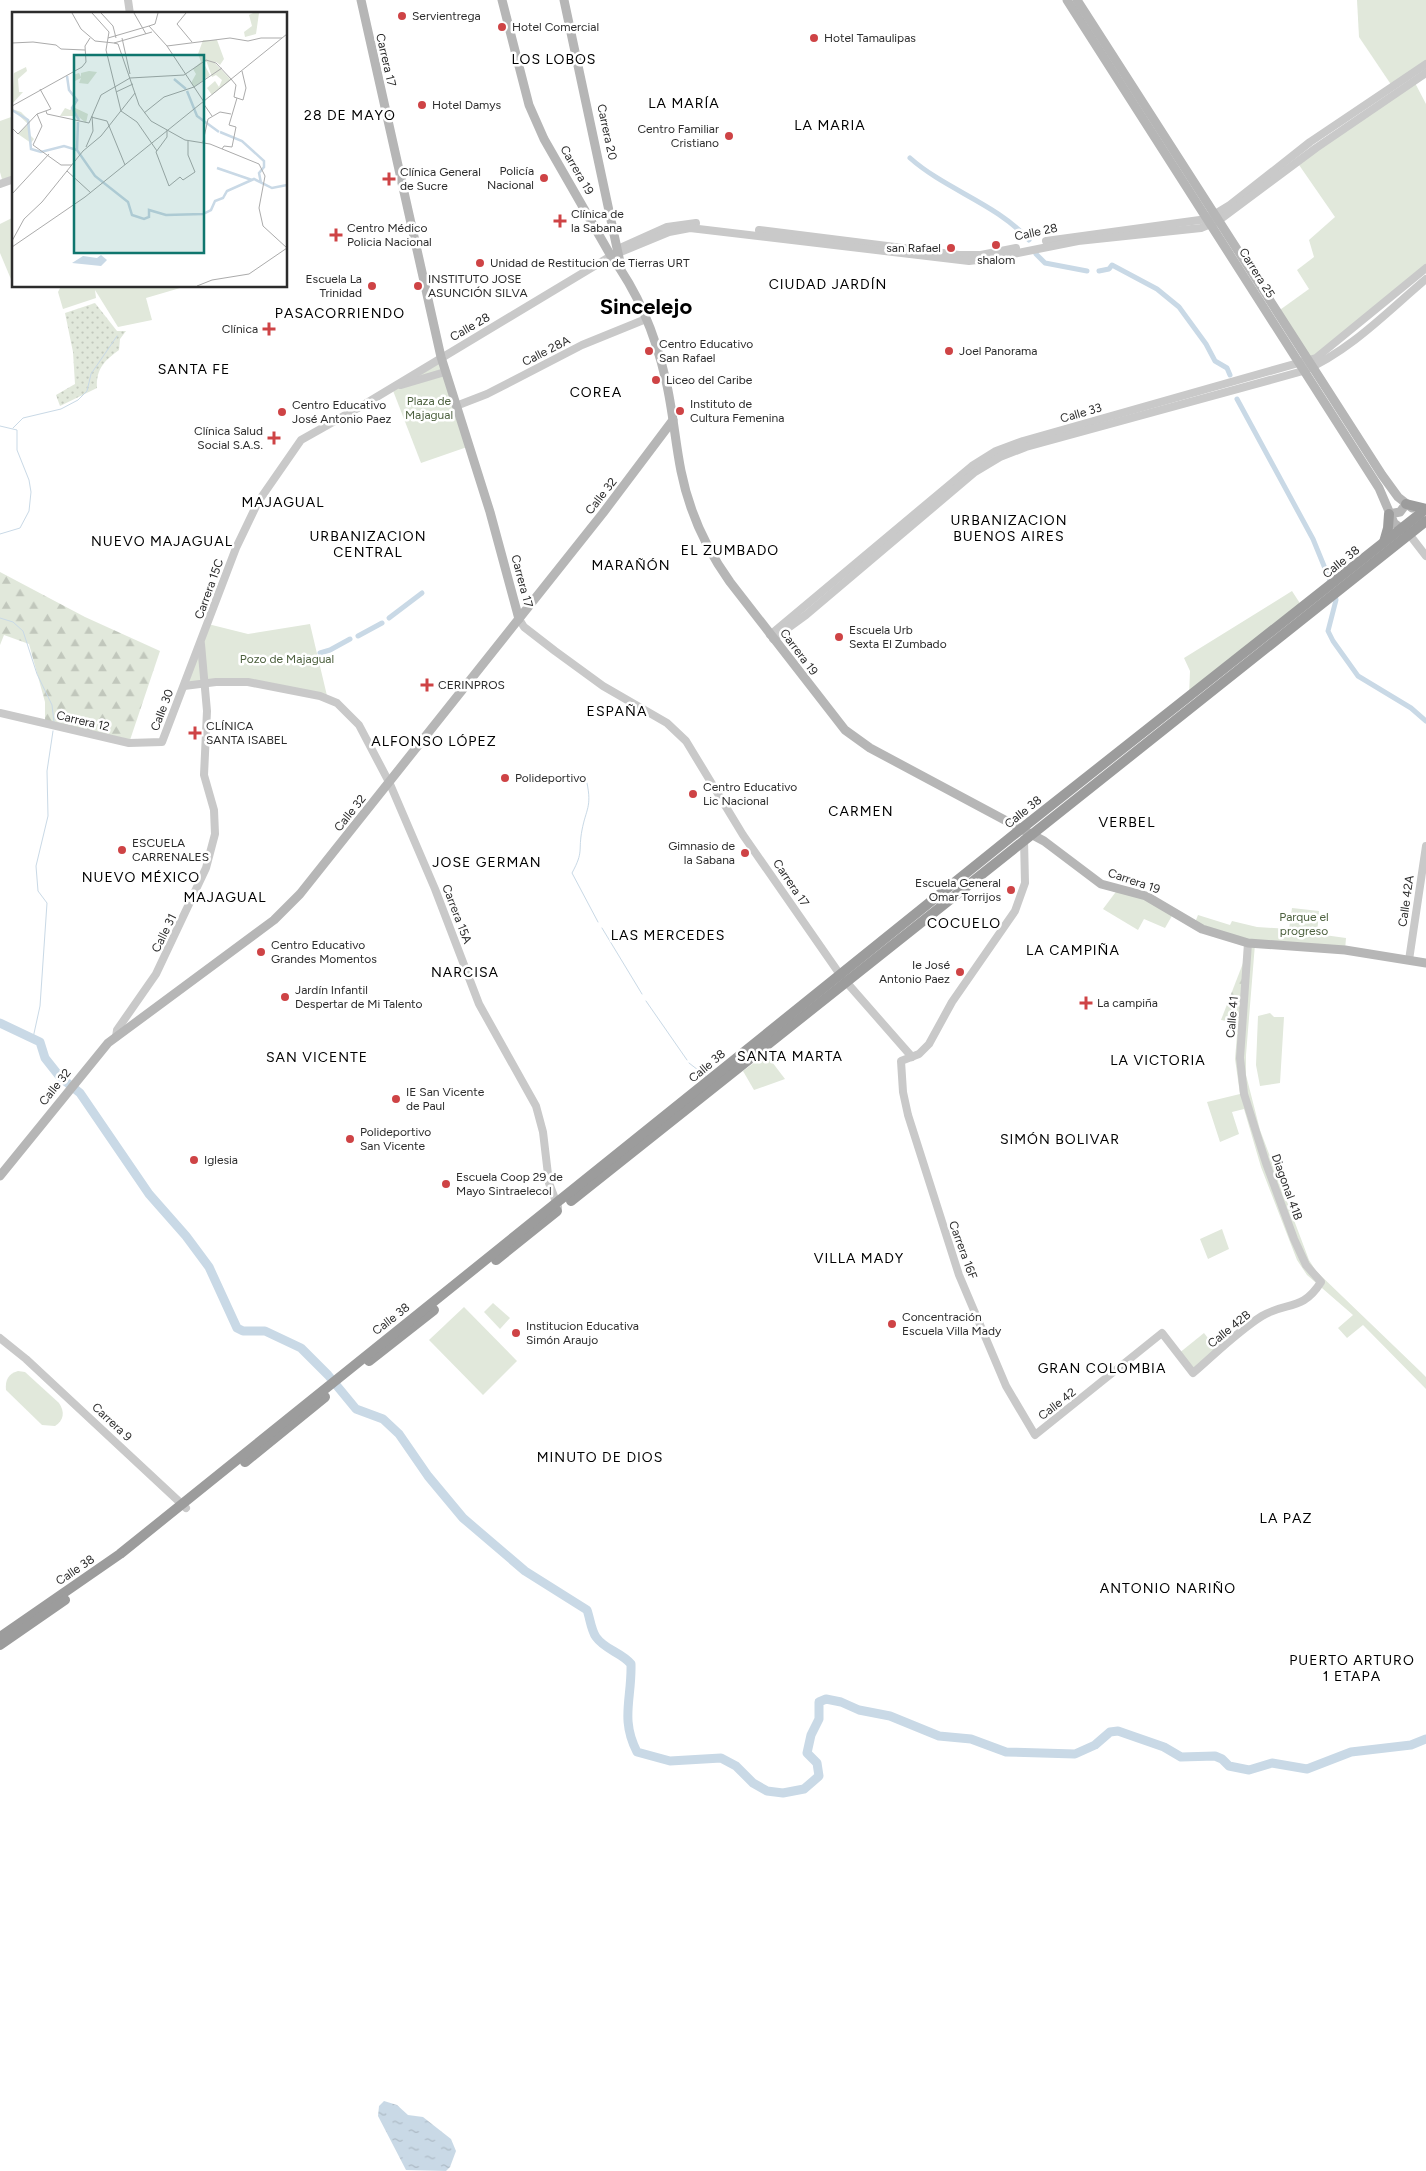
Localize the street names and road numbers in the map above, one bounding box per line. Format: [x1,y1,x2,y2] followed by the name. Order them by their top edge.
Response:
[373,32,399,88] street label: Carrera 17
[594,103,620,162] street label: Carrera 20
[557,143,597,197] street label: Carrera 19
[1013,221,1059,243] street label: Calle 28
[1236,245,1278,301] street label: Carrera 25
[448,310,492,344] street label: Calle 28
[520,333,572,369] street label: Calle 28A
[1059,400,1103,426] street label: Calle 33
[582,475,620,517] street label: Calle 32
[1320,543,1362,581] street label: Calle 38
[508,553,536,609] street label: Carrera 17
[192,557,226,621] street label: Carrera 15C
[777,626,821,678] street label: Carrera 19
[148,687,176,733] street label: Calle 30
[55,708,111,734] street label: Carrera 12
[331,792,369,834] street label: Calle 32
[1002,793,1044,831] street label: Calle 38
[770,857,812,910] street label: Carrera 17
[1106,866,1162,897] street label: Carrera 19
[1395,874,1417,928] street label: Calle 42A
[439,882,475,946] street label: Carrera 15A
[149,911,179,955] street label: Calle 31
[1223,995,1241,1039] street label: Calle 41
[686,1047,728,1085] street label: Calle 38
[36,1066,74,1108] street label: Calle 32
[1269,1152,1305,1222] street label: Diagonal 41B
[946,1219,980,1281] street label: Carrera 16F
[370,1300,412,1338] street label: Calle 38
[1205,1307,1253,1351] street label: Calle 42B
[1035,1385,1079,1423] street label: Calle 42
[89,1400,135,1444] street label: Carrera 9
[53,1552,97,1588] street label: Calle 38

